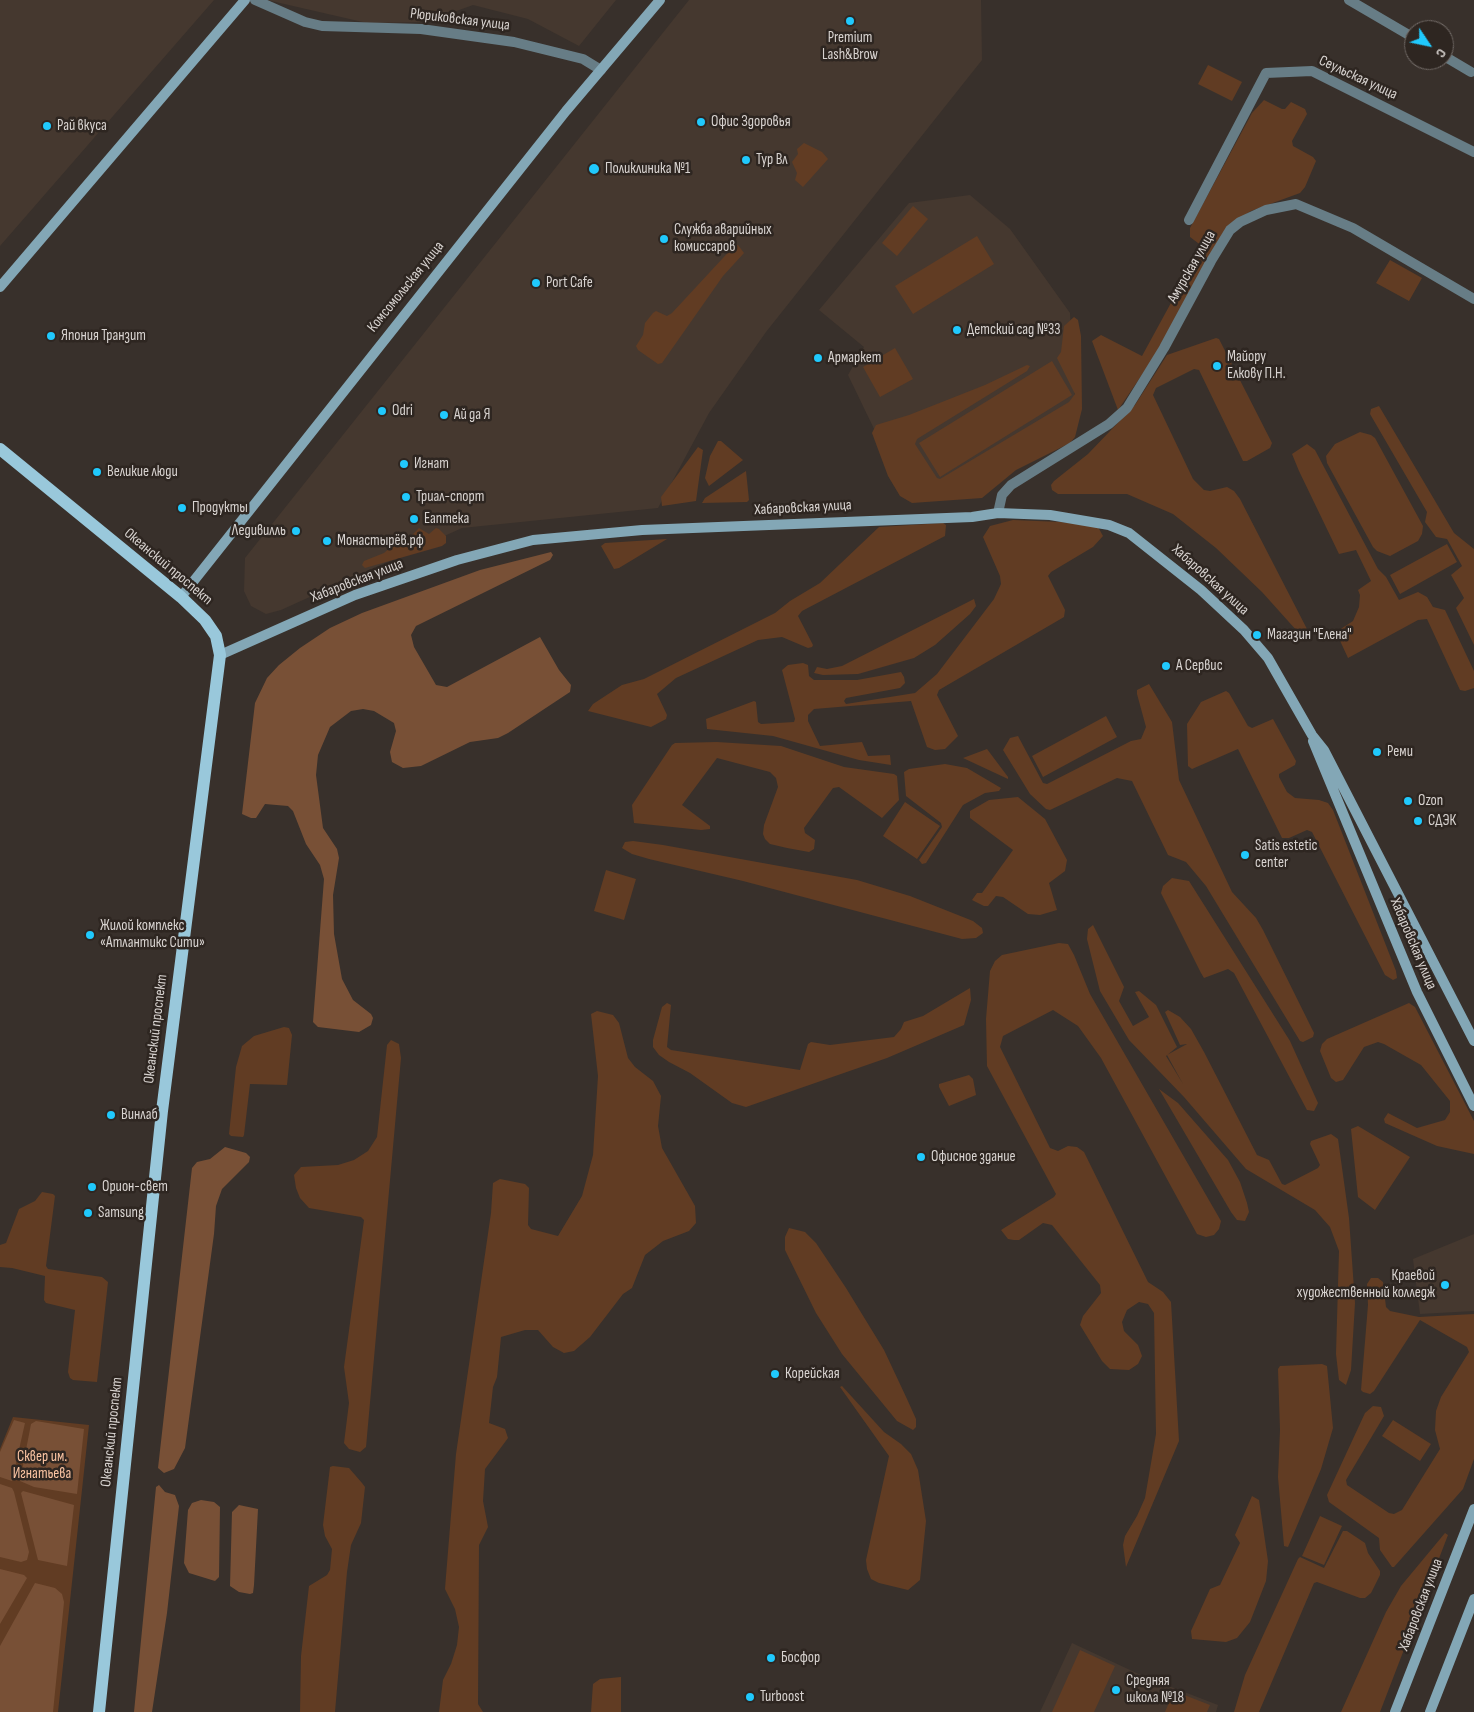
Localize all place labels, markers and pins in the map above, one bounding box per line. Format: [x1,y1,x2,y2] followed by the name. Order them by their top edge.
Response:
[844,15,856,27] marker: Premium Lash&Brow
[822,29,878,64] place label: Premium Lash&Brow
[711,113,791,131] place label: Офис Здоровья
[695,116,707,128] marker: Офис Здоровья
[57,117,107,135] place label: Рай вкуса
[41,120,53,132] marker: Рай вкуса
[756,151,788,169] place label: Тур Вл
[740,154,752,166] marker: Тур Вл
[605,160,690,178] place label: Поликлиника №1
[587,162,601,176] marker: Поликлиника №1
[674,221,772,256] place label: Служба аварийных комиссаров
[658,233,670,245] marker: Служба аварийных комиссаров
[546,274,593,292] place label: Port Cafe
[530,277,542,289] marker: Port Cafe
[967,321,1060,339] place label: Детский сад №33
[951,324,963,336] marker: Детский сад №33
[61,327,146,345] place label: Япония Транзит
[45,330,57,342] marker: Япония Транзит
[1227,348,1286,383] place label: Майору Елкову П.Н.
[828,349,881,367] place label: Армаркет
[812,352,824,364] marker: Армаркет
[1211,360,1223,372] marker: Майору Елкову П.Н.
[392,402,413,420] place label: Odri
[376,405,388,417] marker: Odri
[454,406,490,424] place label: Ай да Я
[438,409,450,421] marker: Ай да Я
[414,455,449,473] place label: Игнат
[398,458,410,470] marker: Игнат
[107,463,178,481] place label: Великие люди
[91,466,103,478] marker: Великие люди
[416,488,484,506] place label: Триал-спорт
[400,491,412,503] marker: Триал-спорт
[192,499,248,517] place label: Продукты
[176,502,188,514] marker: Продукты
[424,510,469,528] place label: Еаптека
[408,513,420,525] marker: Еаптека
[232,522,286,540] place label: Ледивилль
[290,525,302,537] marker: Ледивилль
[337,532,424,550] place label: Монастырёв.рф
[321,535,333,547] marker: Монастырёв.рф
[1267,626,1352,644] place label: Магазин "Елена"
[1251,629,1263,641] marker: Магазин "Елена"
[1176,657,1223,675] place label: А Сервис
[1160,660,1172,672] marker: А Сервис
[1387,743,1413,761] place label: Реми
[1371,746,1383,758] marker: Реми
[1418,792,1443,810] place label: Ozon
[1402,795,1414,807] marker: Ozon
[1428,812,1456,830] place label: СДЭК
[1412,815,1424,827] marker: СДЭК
[1255,837,1318,872] place label: Satis estetic center
[1239,849,1251,861] marker: Satis estetic center
[100,917,205,952] place label: Жилой комплекс «Атлантикс Сити»
[84,929,96,941] marker: Жилой комплекс «Атлантикс Сити»
[121,1106,158,1124] place label: Винлаб
[105,1109,117,1121] marker: Винлаб
[931,1148,1016,1166] place label: Офисное здание
[915,1151,927,1163] marker: Офисное здание
[102,1178,168,1196] place label: Орион-свет
[86,1181,98,1193] marker: Орион-свет
[98,1204,144,1222] place label: Samsung
[82,1207,94,1219] marker: Samsung
[1297,1267,1435,1302] place label: Краевой художественный колледж
[1439,1279,1451,1291] marker: Краевой художественный колледж
[785,1365,840,1383] place label: Корейская
[769,1368,781,1380] marker: Корейская
[781,1649,820,1667] place label: Босфор
[765,1652,777,1664] marker: Босфор
[1126,1672,1184,1707] place label: Средняя школа №18
[1110,1684,1122,1696] marker: Средняя школа №18
[760,1688,804,1706] place label: Turboost
[744,1691,756,1703] marker: Turboost

